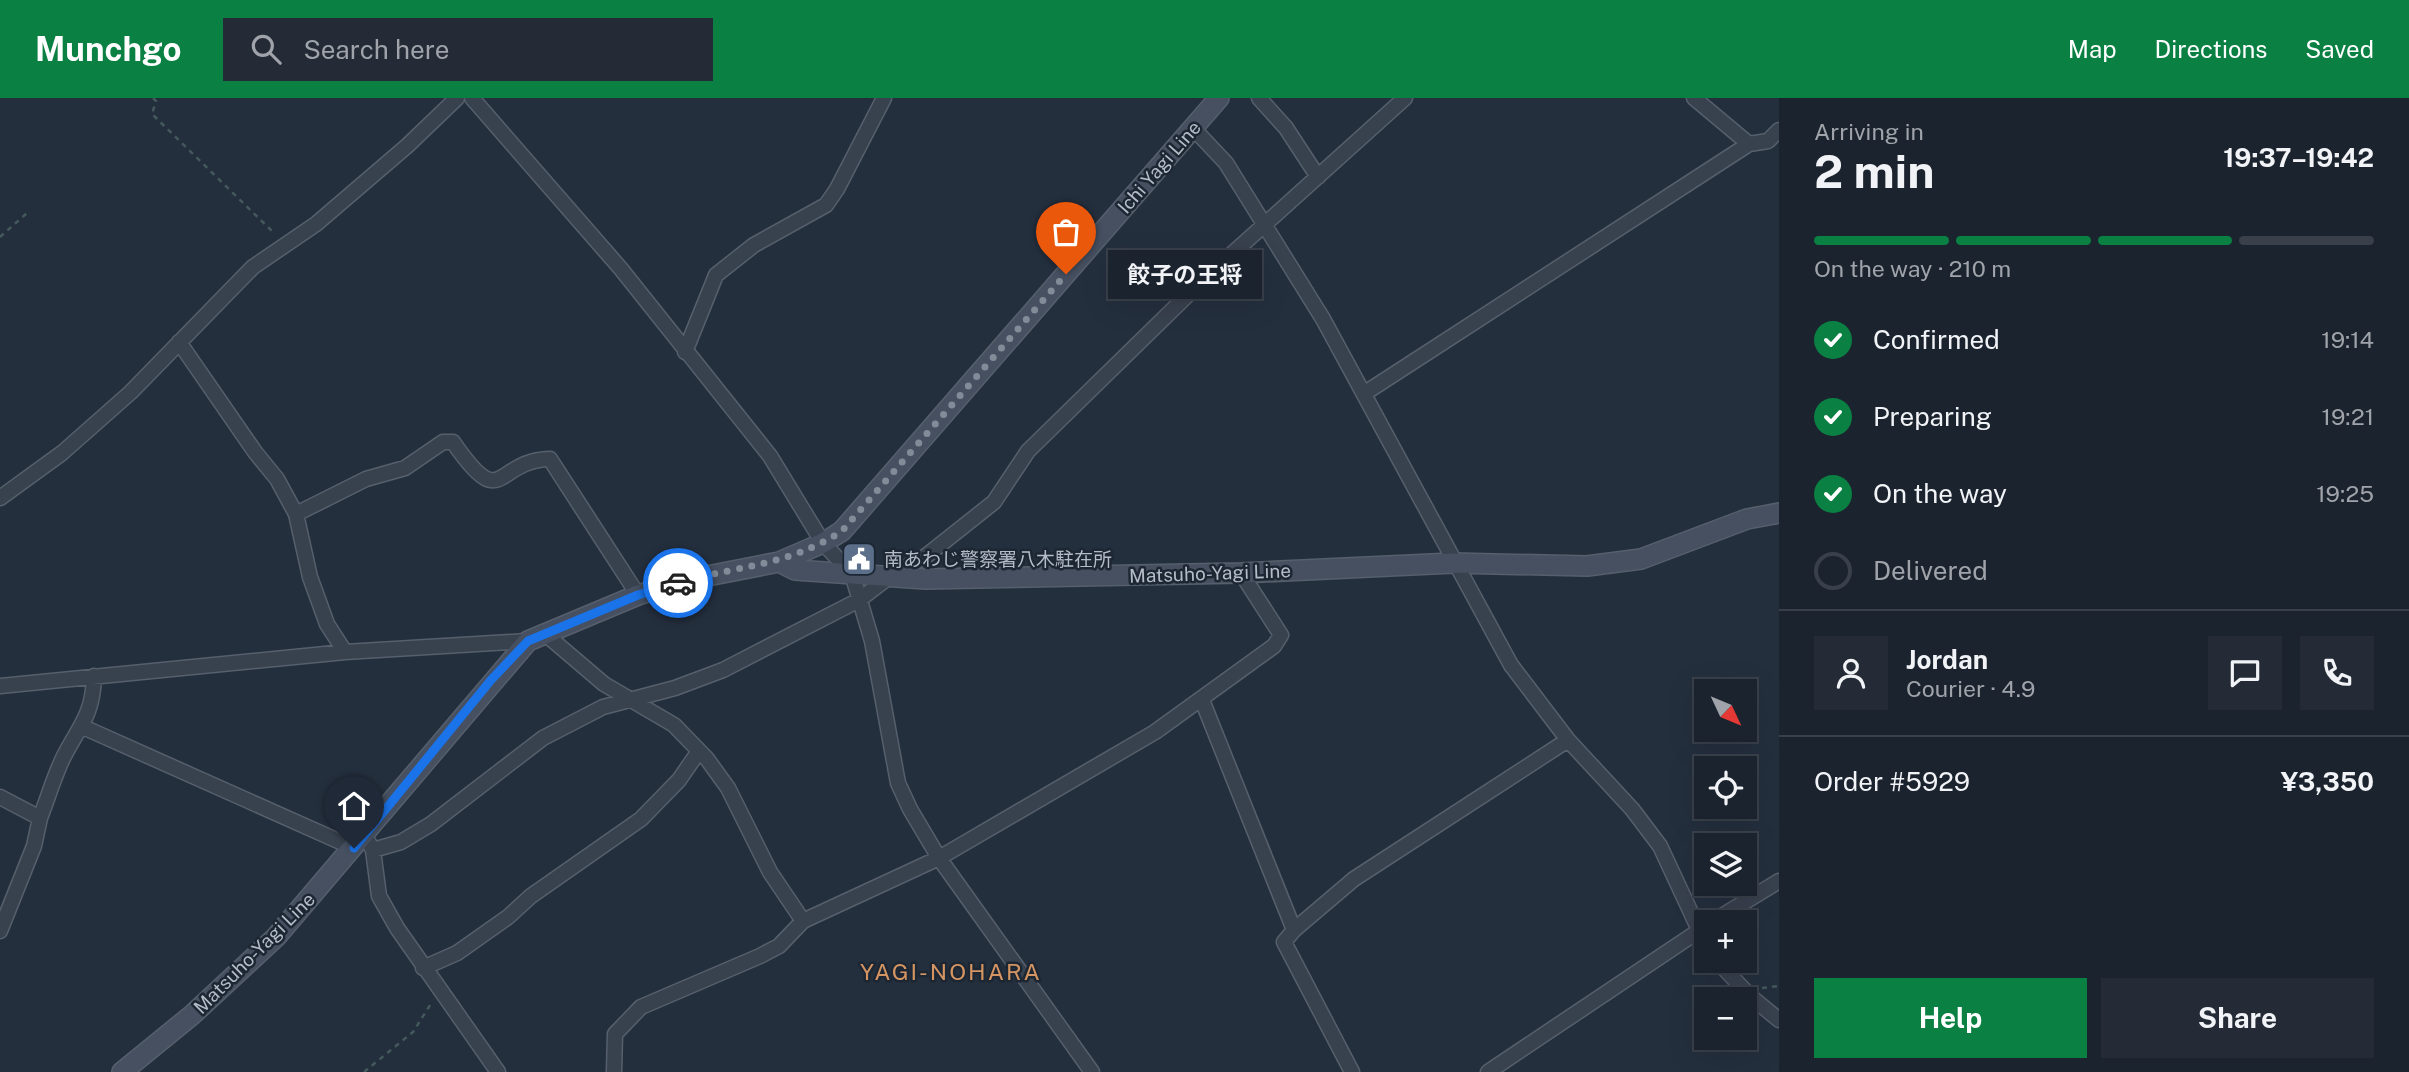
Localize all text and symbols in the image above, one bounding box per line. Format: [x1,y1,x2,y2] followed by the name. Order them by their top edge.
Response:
[223,18,713,81] search box
[35,30,181,68] text: Munchgo
[247,30,285,68] icon: search
[303,34,449,65] text: Search here
[2068,35,2117,63] text: Map
[2155,35,2267,63] text: Directions
[2305,35,2374,63] text: Saved
[1113,116,1205,218] street label: Ichi Yagi Line
[1814,118,1924,145] text: Arriving in
[2223,142,2374,173] text: 19:37–19:42
[1814,144,1934,198] text: 2 min
[1036,202,1096,274] pin
[1047,213,1085,251] icon: bag
[1108,250,1262,298] callout: 餃子の王将
[1814,255,2011,282] text: On the way · 210 m
[1128,261,1243,288] text: 餃子の王将
[1814,321,1852,359] icon: check
[1873,324,2000,355] text: Confirmed
[2321,326,2374,353] text: 19:14
[1814,398,1852,436] icon: check
[1873,401,1992,432] text: Preparing
[2322,403,2374,430] text: 19:21
[1814,475,1852,513] icon: check
[1873,478,2007,509] text: On the way
[2316,480,2374,507] text: 19:25
[840,540,878,578] public building icon: 南あわじ警察署八木駐在所
[643,548,713,618] courier
[884,548,1112,570] place label: 南あわじ警察署八木駐在所
[1873,555,1988,586] text: Delivered
[1129,559,1291,587] street label: Matsuho-Yagi Line
[659,564,697,602] icon: car
[1814,636,1888,710] button: person
[2208,636,2282,710] button: chat
[2300,636,2374,710] button: phone
[1906,644,1988,675] text: Jordan
[1906,675,2035,702] text: Courier · 4.9
[1694,679,1757,742] north arrow
[1694,679,1757,1050] map controls
[1694,756,1757,819] button: locate
[1814,766,1970,797] text: Order #5929
[2281,766,2374,797] text: ¥3,350
[324,776,384,848] pin
[335,787,373,825] icon: home
[1694,833,1757,896] button: layers
[189,888,319,1018] street label: Matsuho-Yagi Line
[1694,910,1757,973] button: +
[860,958,1042,985] district label: YAGI-NOHARA
[1814,978,2087,1058] button: Help
[2101,978,2374,1058] button: Share
[1694,987,1757,1050] button: −

